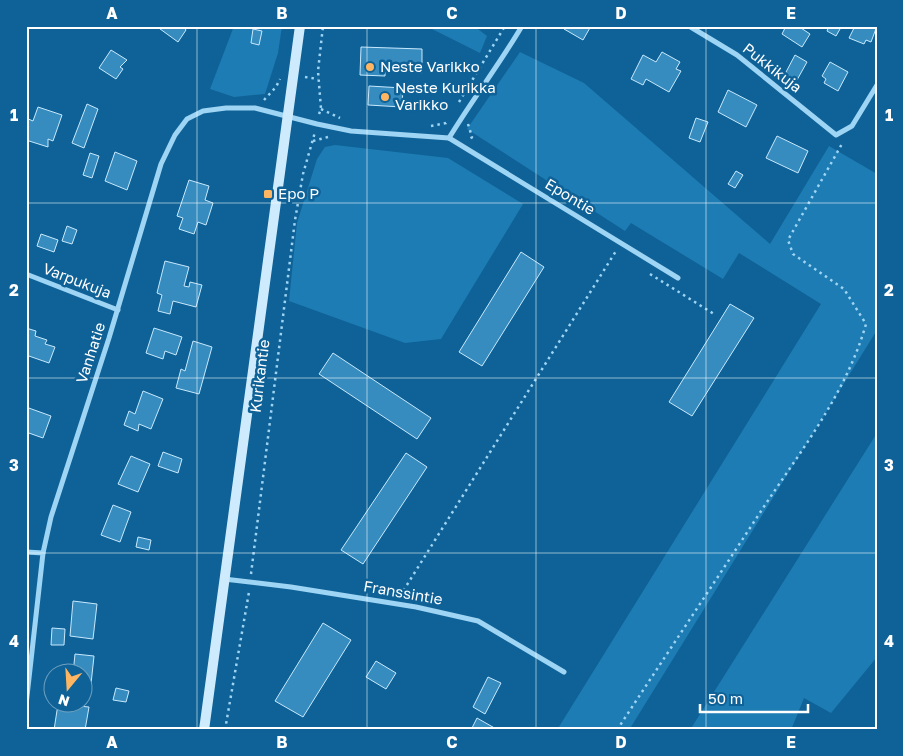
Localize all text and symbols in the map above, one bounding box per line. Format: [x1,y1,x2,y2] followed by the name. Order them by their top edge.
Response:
[106,3,118,23] text: A
[276,3,288,23] text: B
[446,3,458,23] text: C
[615,3,627,23] text: D
[786,3,796,23] text: E
[740,39,806,96] street label: Pukkikuja
[380,57,480,75] place label: Neste Varikko
[364,61,376,73] marker: Neste Varikko
[395,78,496,113] place label: Neste Kurikka Varikko
[379,91,391,103] marker: Neste Kurikka Varikko
[10,105,18,125] text: 1
[885,105,893,125] text: 1
[542,174,599,218] street label: Epontie
[278,184,319,202] place label: Epo P
[262,188,274,200] marker: Epo P
[41,259,114,301] street label: Varpukuja
[9,280,19,300] text: 2
[884,280,894,300] text: 2
[72,320,108,385] street label: Vanhatie
[246,338,272,413] street label: Kurikantie
[9,455,19,475] text: 3
[884,455,894,475] text: 3
[362,576,444,608] street label: Franssintie
[9,631,19,651] text: 4
[884,631,894,651] text: 4
[42,664,92,714] north arrow
[700,681,808,713] scale bar
[708,689,743,707] text: 50 m
[56,691,72,711] text: N
[106,732,118,752] text: A
[276,732,288,752] text: B
[446,732,458,752] text: C
[615,732,627,752] text: D
[786,732,796,752] text: E

